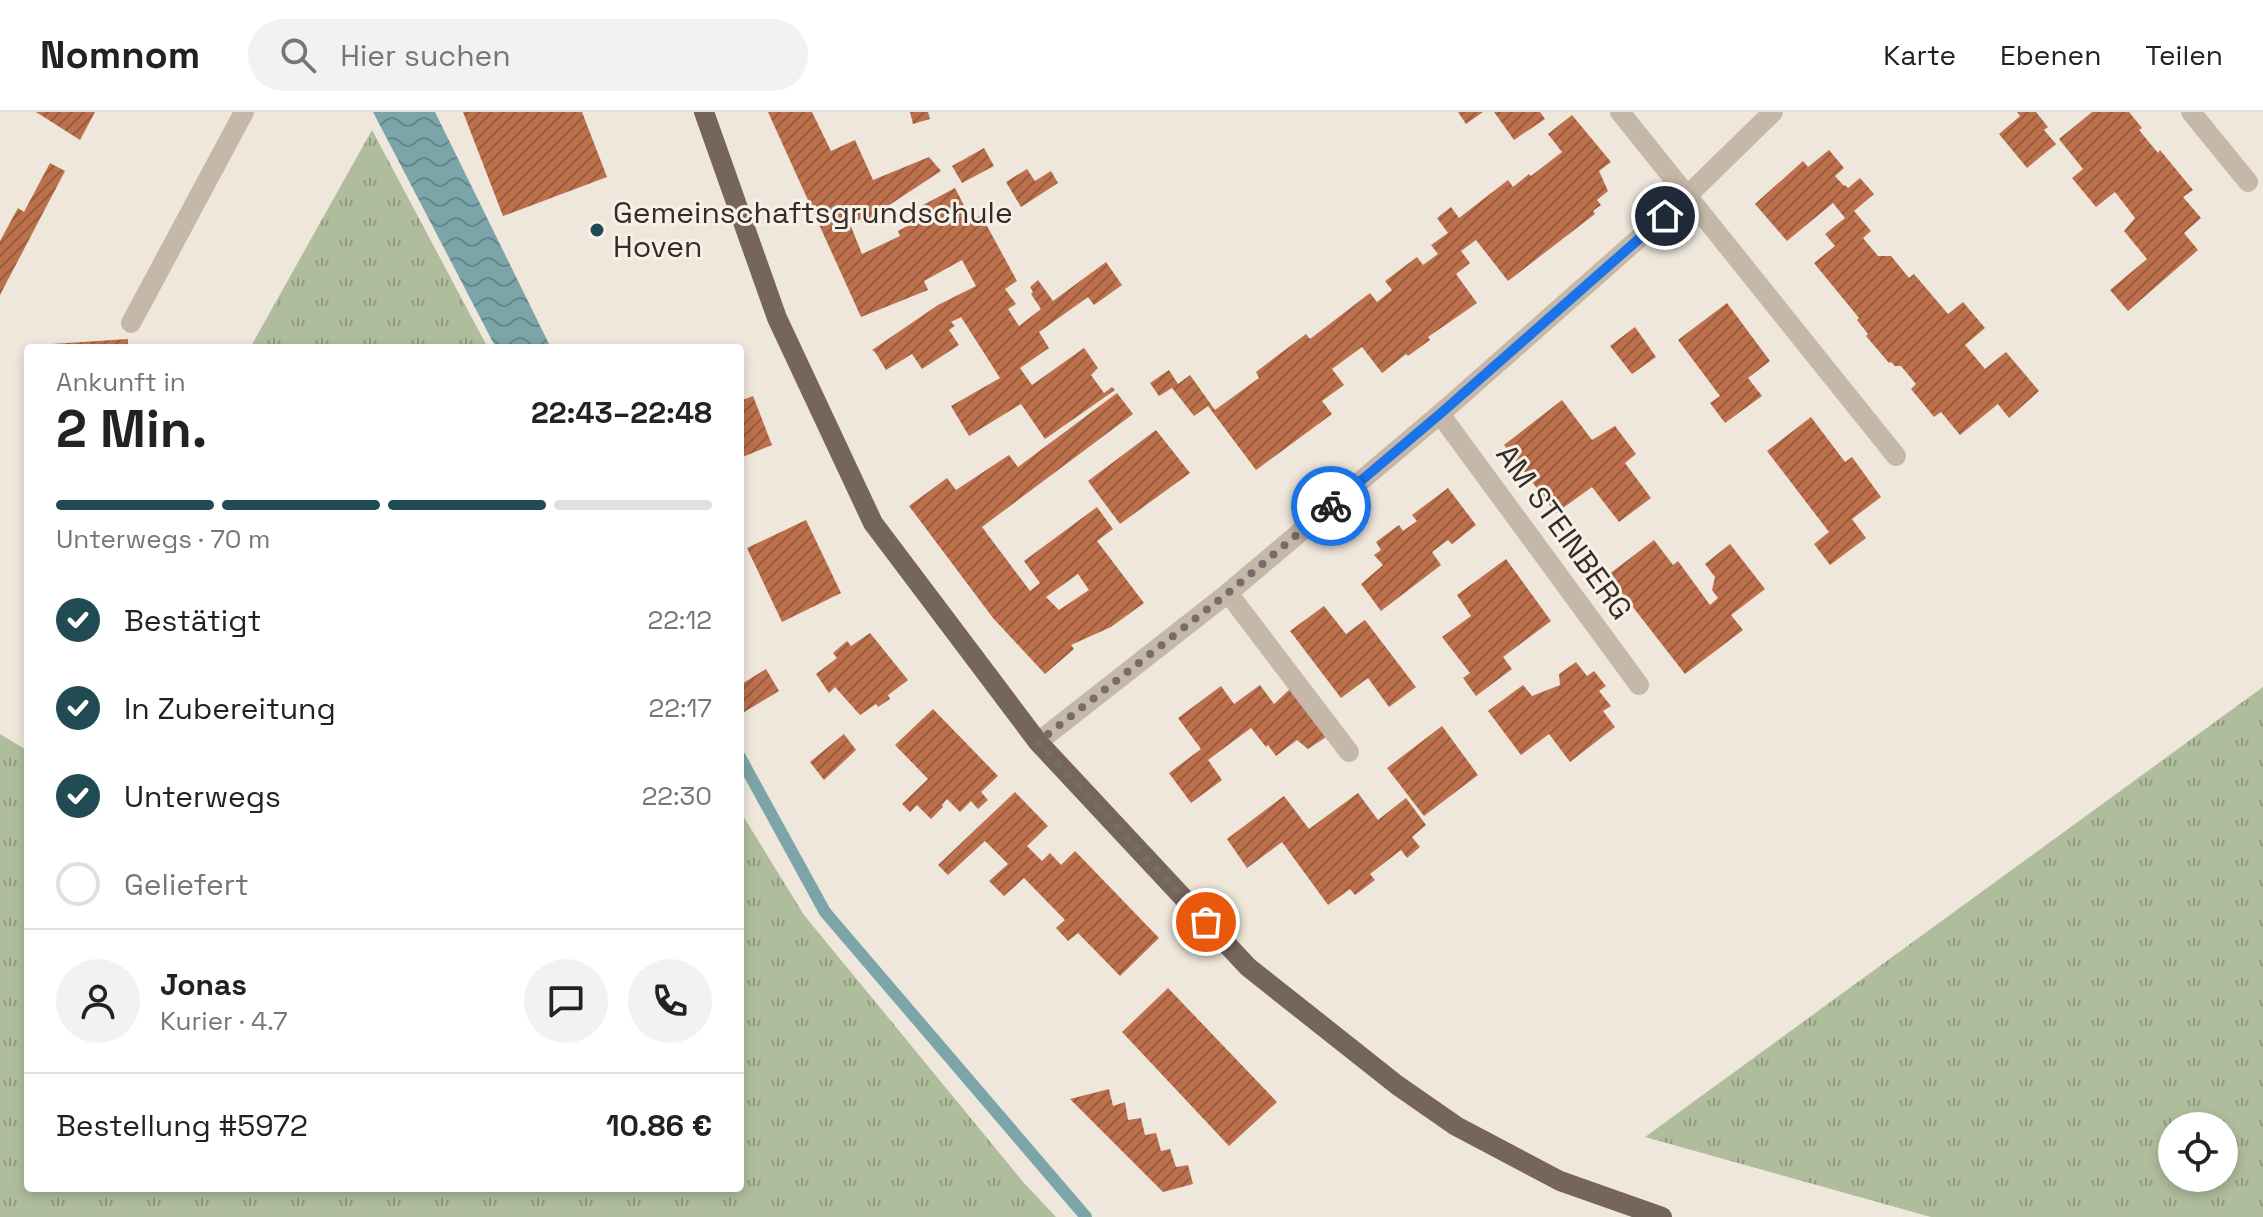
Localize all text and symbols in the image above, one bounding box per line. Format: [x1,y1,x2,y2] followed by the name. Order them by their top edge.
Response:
[248,19,808,91] search box
[40,31,200,79] text: Nomnom
[276,33,320,77] icon: search
[340,36,511,75] text: Hier suchen
[1883,37,1956,73] text: Karte
[2000,37,2101,73] text: Ebenen
[2145,37,2223,73] text: Teilen
[1631,182,1699,250] pin
[613,193,1013,266] place label: Gemeinschaftsgrundschule Hoven
[1643,194,1687,238] icon: home
[588,221,606,239] marker: Gemeinschaftsgrundschule Hoven
[56,365,186,399] text: Ankunft in
[531,393,712,432] text: 22:43–22:48
[56,396,207,462] text: 2 Min.
[1488,436,1641,627] street label: AM STEINBERG
[1291,466,1371,546] courier
[1309,484,1353,528] icon: bike
[56,522,270,556] text: Unterwegs · 70 m
[56,598,100,642] icon: check
[124,601,261,640] text: Bestätigt
[648,603,712,637] text: 22:12
[56,686,100,730] icon: check
[124,689,336,728] text: In Zubereitung
[649,691,712,725] text: 22:17
[56,774,100,818] icon: check
[124,777,281,816] text: Unterwegs
[642,779,712,813] text: 22:30
[124,865,249,904] text: Geliefert
[1172,888,1240,956] pin
[1184,900,1228,944] icon: bag
[56,959,140,1043] button: person
[524,959,608,1043] button: chat
[628,959,712,1043] button: phone
[160,965,247,1004] text: Jonas
[160,1004,288,1038] text: Kurier · 4.7
[56,1106,308,1145] text: Bestellung #5972
[606,1106,712,1145] text: 10.86 €
[2158,1112,2238,1192] map controls
[2158,1112,2238,1192] button: locate

